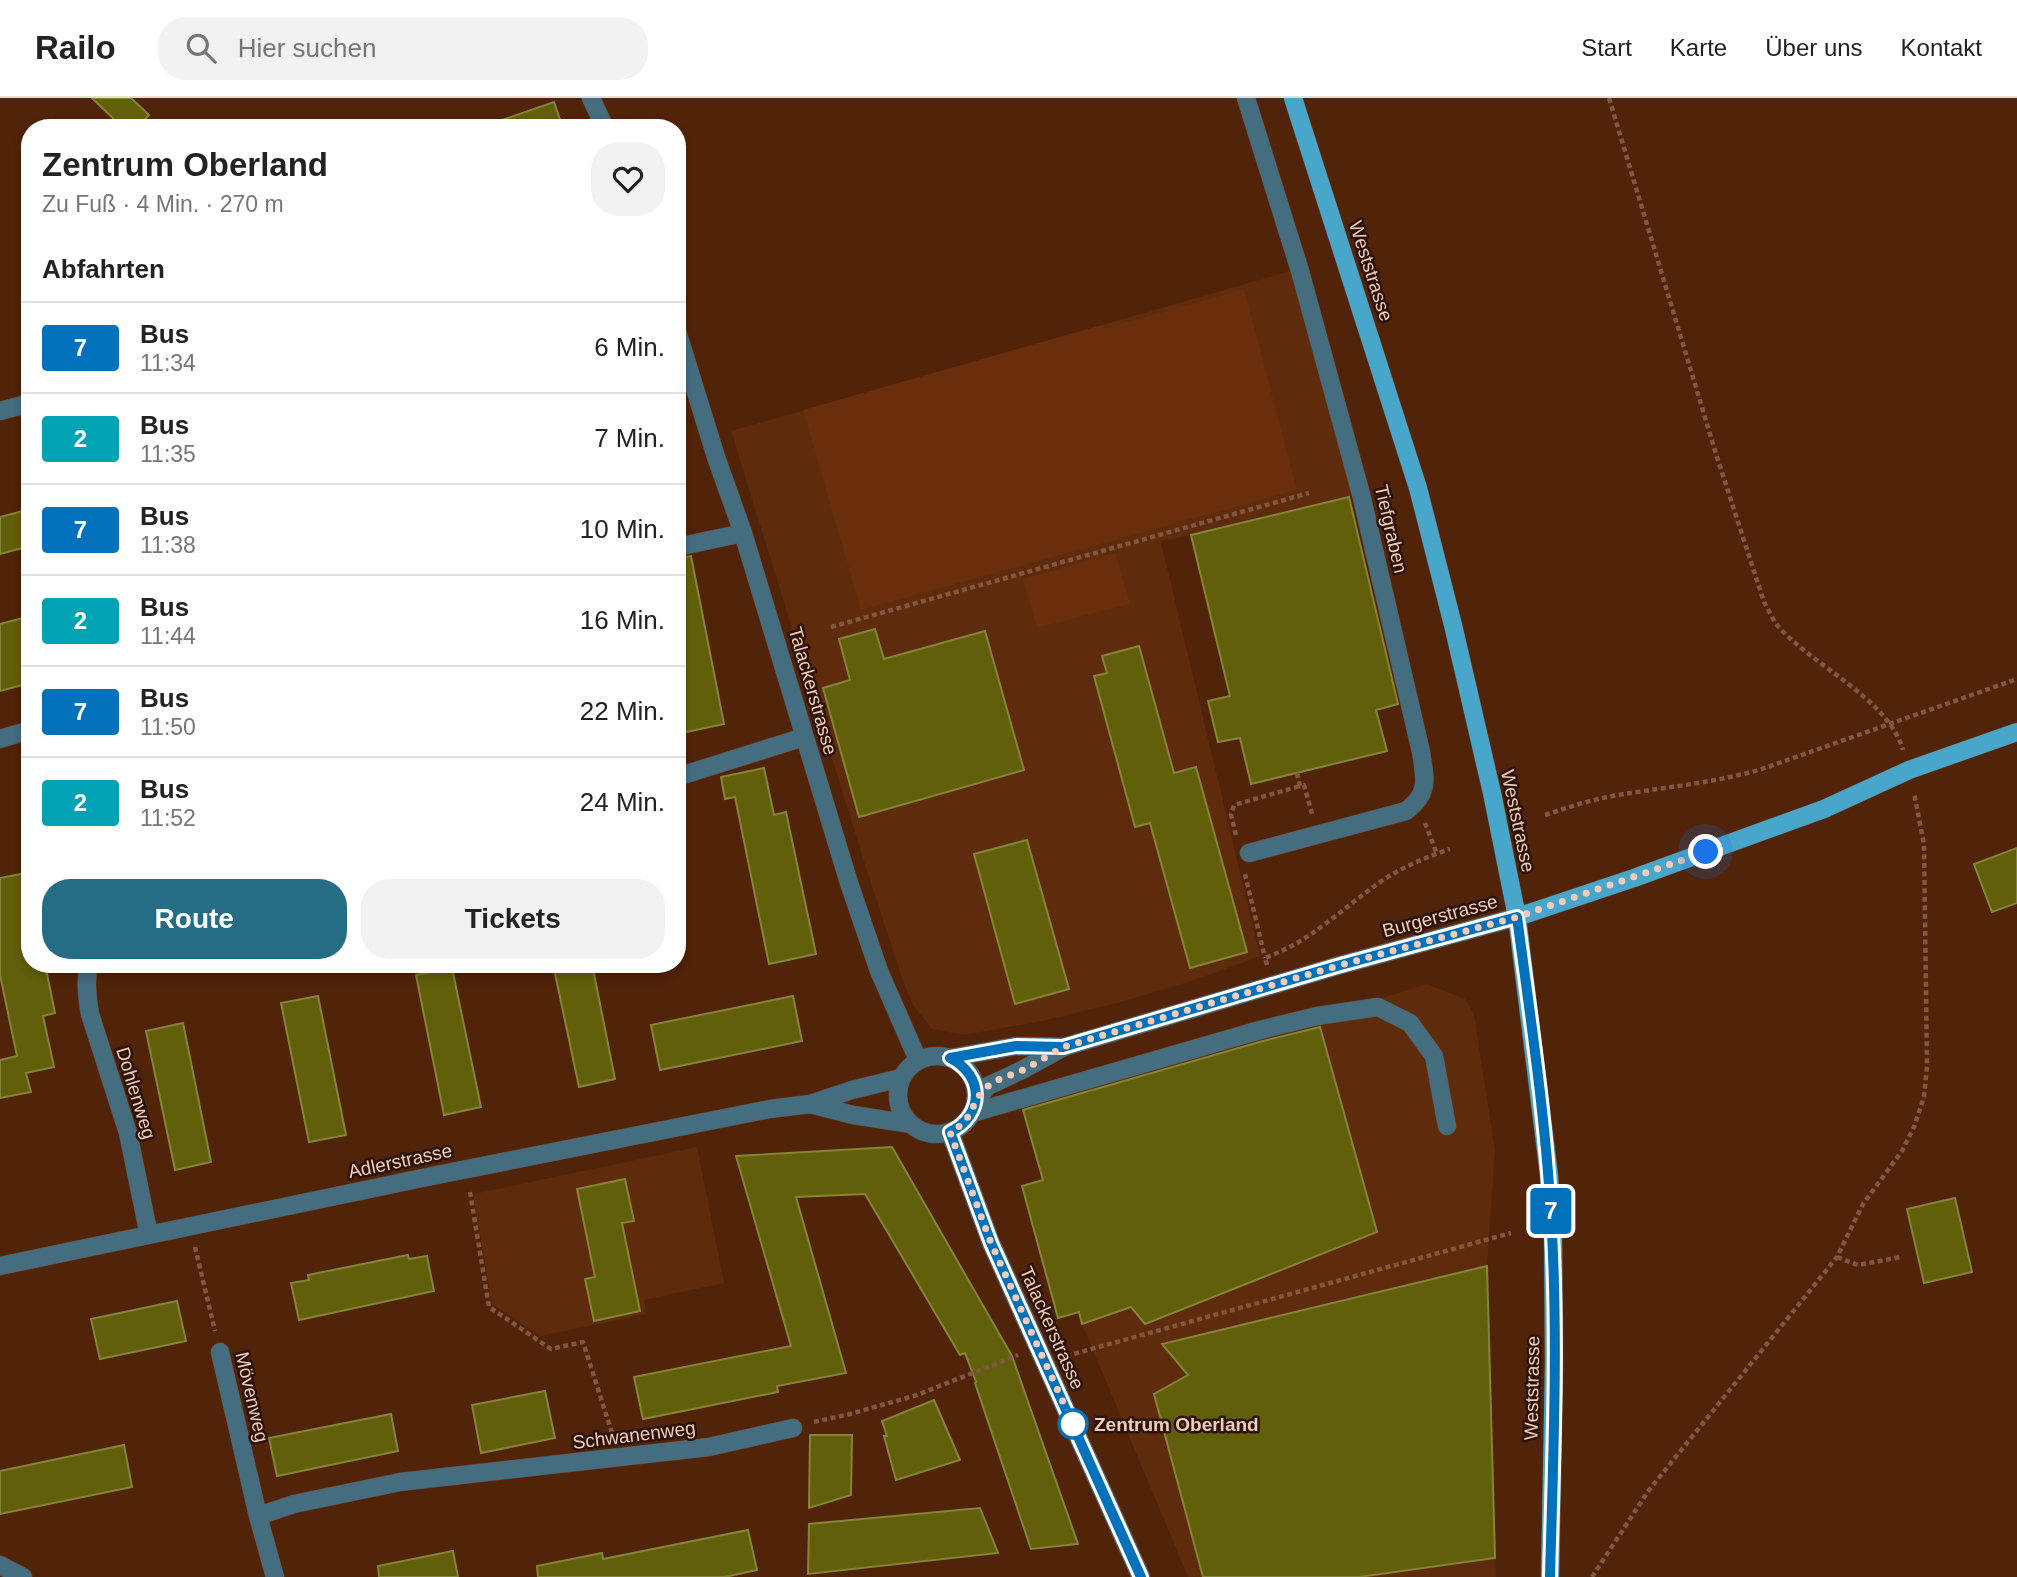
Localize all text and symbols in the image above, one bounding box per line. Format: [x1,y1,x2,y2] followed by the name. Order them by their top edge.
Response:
[158,17,648,80] search box
[35,29,116,66] text: Railo
[182,29,220,67] icon: search
[238,33,376,63] text: Hier suchen
[1581,34,1632,61] text: Start
[1670,34,1727,61] text: Karte
[1765,34,1863,61] text: Über uns
[1901,34,1982,61] text: Kontakt
[591,142,665,216] button: heart
[42,146,328,183] text: Zentrum Oberland
[42,191,284,217] text: Zu Fuß · 4 Min. · 270 m
[1345,218,1397,324] street label: Weststrasse
[42,254,165,284] text: Abfahrten
[140,319,189,349] text: Bus
[594,332,665,362] text: 6 Min.
[74,334,87,361] text: 7
[140,350,196,376] text: 11:34
[140,410,189,440] text: Bus
[594,423,665,453] text: 7 Min.
[74,425,87,452] text: 2
[140,441,196,467] text: 11:35
[1371,483,1411,575] street label: Tiefgraben
[140,501,189,531] text: Bus
[580,514,665,544] text: 10 Min.
[74,516,87,543] text: 7
[140,532,196,558] text: 11:38
[140,592,189,622] text: Bus
[580,605,665,635] text: 16 Min.
[74,607,87,634] text: 2
[140,623,196,649] text: 11:44
[785,625,841,757] street label: Talackerstrasse
[140,683,189,713] text: Bus
[580,696,665,726] text: 22 Min.
[74,698,87,725] text: 7
[140,714,196,740] text: 11:50
[1497,768,1539,874] street label: Weststrasse
[140,774,189,804] text: Bus
[580,787,665,817] text: 24 Min.
[74,789,87,816] text: 2
[140,805,196,831] text: 11:52
[1688,834,1723,869] your location
[42,879,347,959] button: Route
[361,879,665,959] button: Tickets
[1380,891,1500,941] street label: Burgerstrasse
[112,1044,160,1142] street label: Dohlenweg
[346,1140,454,1182] street label: Adlerstrasse
[1528,1188,1574,1234] line badge: 7
[1544,1197,1558,1224] text: 7
[1016,1263,1088,1393] street label: Talackerstrasse
[1521,1336,1543,1440] street label: Weststrasse
[231,1350,273,1444] street label: Mövenweg
[1058,1409,1088,1439] marker: Zentrum Oberland
[1094,1414,1259,1435] place label: Zentrum Oberland
[571,1417,697,1453] street label: Schwanenweg

